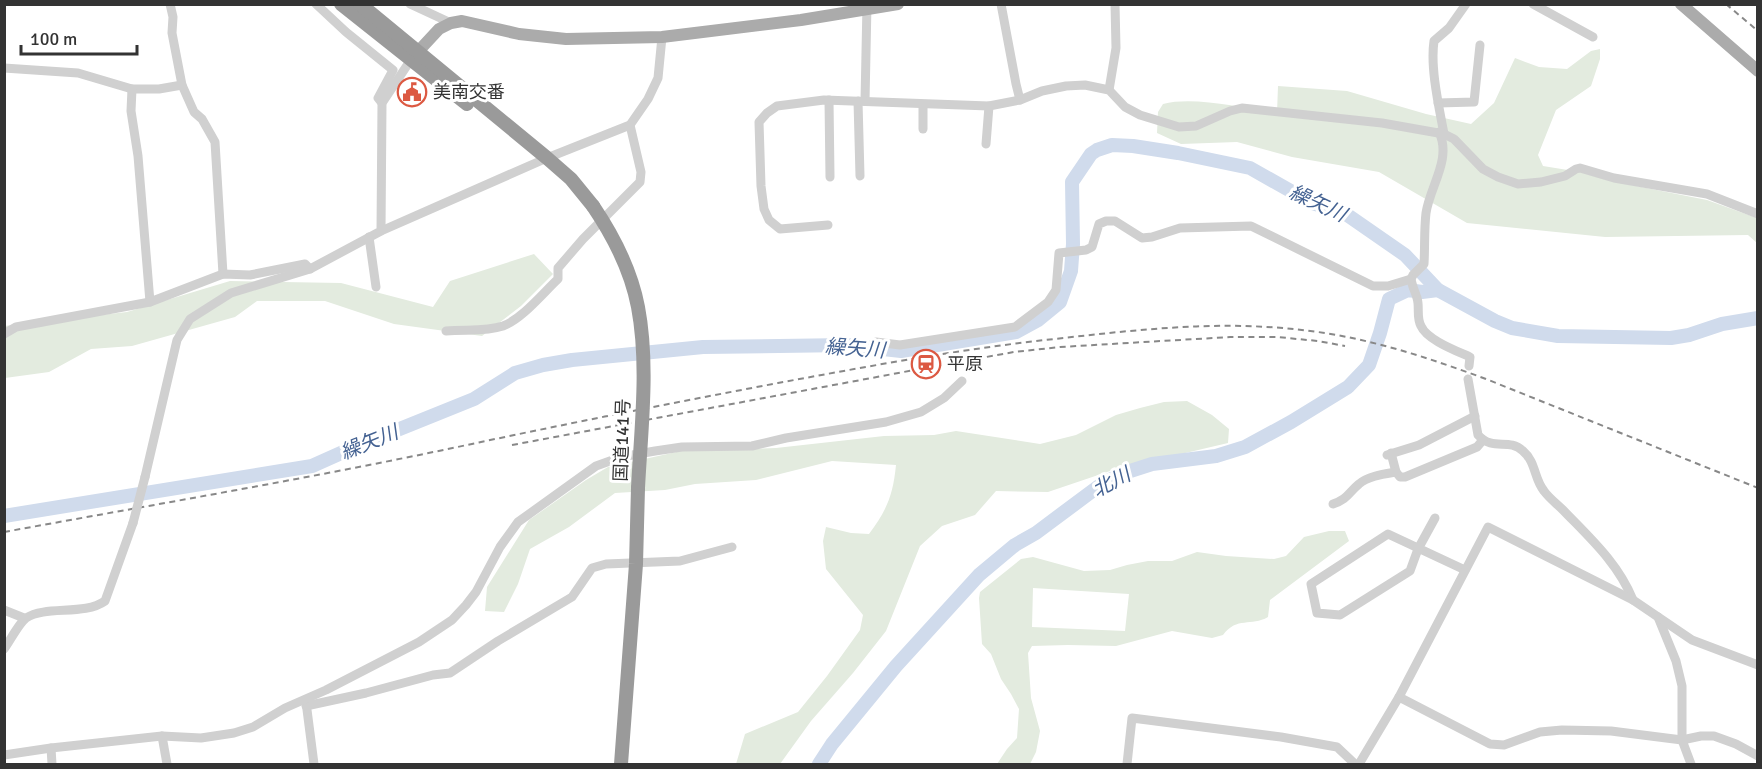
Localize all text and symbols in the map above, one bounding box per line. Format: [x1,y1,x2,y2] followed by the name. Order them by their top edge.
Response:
[21,18,136,56] scale bar
[30,28,77,50] text: 100 m
[396,76,428,108] public building icon: 美南交番
[433,81,505,103] place label: 美南交番
[1285,179,1352,228] water label: 繰矢川
[824,334,888,363] water label: 繰矢川
[910,348,942,380] station icon: 平原
[947,353,983,375] place label: 平原
[610,398,634,482] street label: 国道141号
[337,419,404,465] water label: 繰矢川
[1088,461,1137,503] water label: 北川

